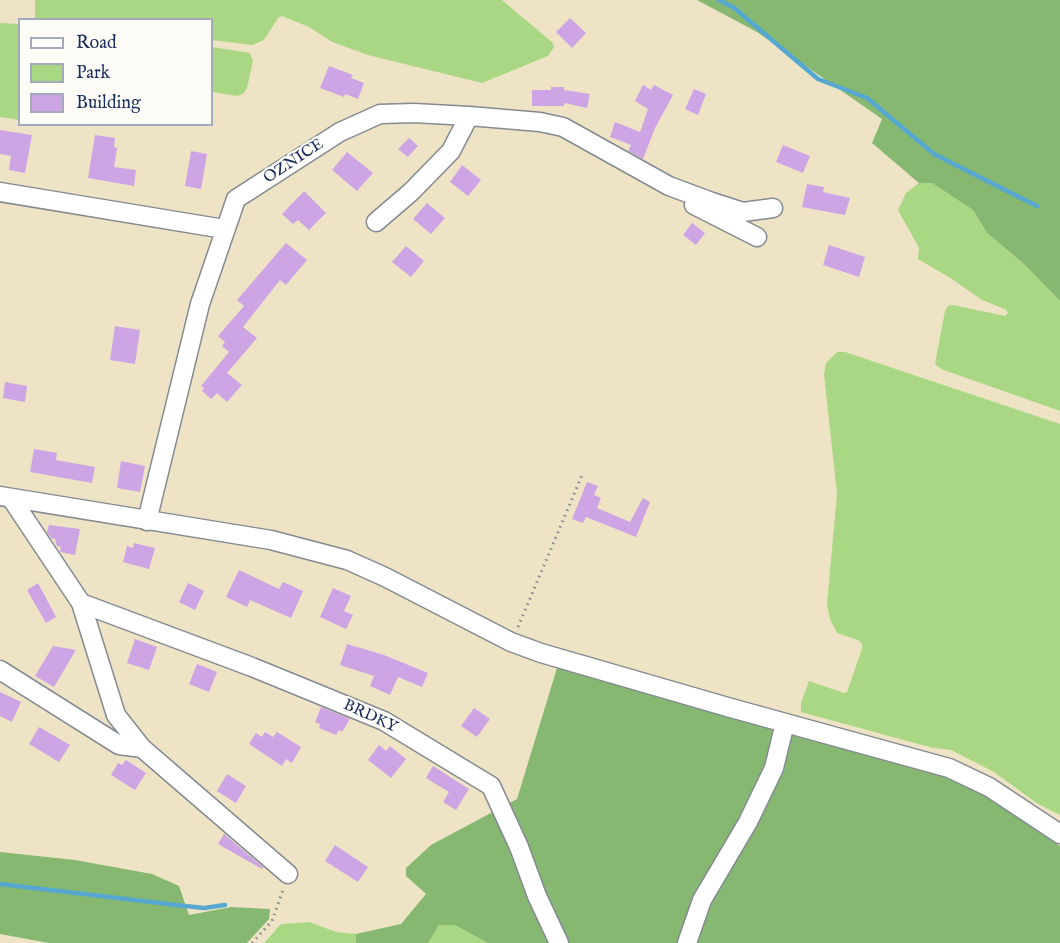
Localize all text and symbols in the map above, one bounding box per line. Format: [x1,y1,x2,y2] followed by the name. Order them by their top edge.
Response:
[18,18,213,126] legend
[76,32,117,55] text: Road
[76,62,110,85] text: Park
[76,92,141,115] text: Building
[260,136,328,188] street label: OZNICE
[340,696,400,738] street label: BRDKY

